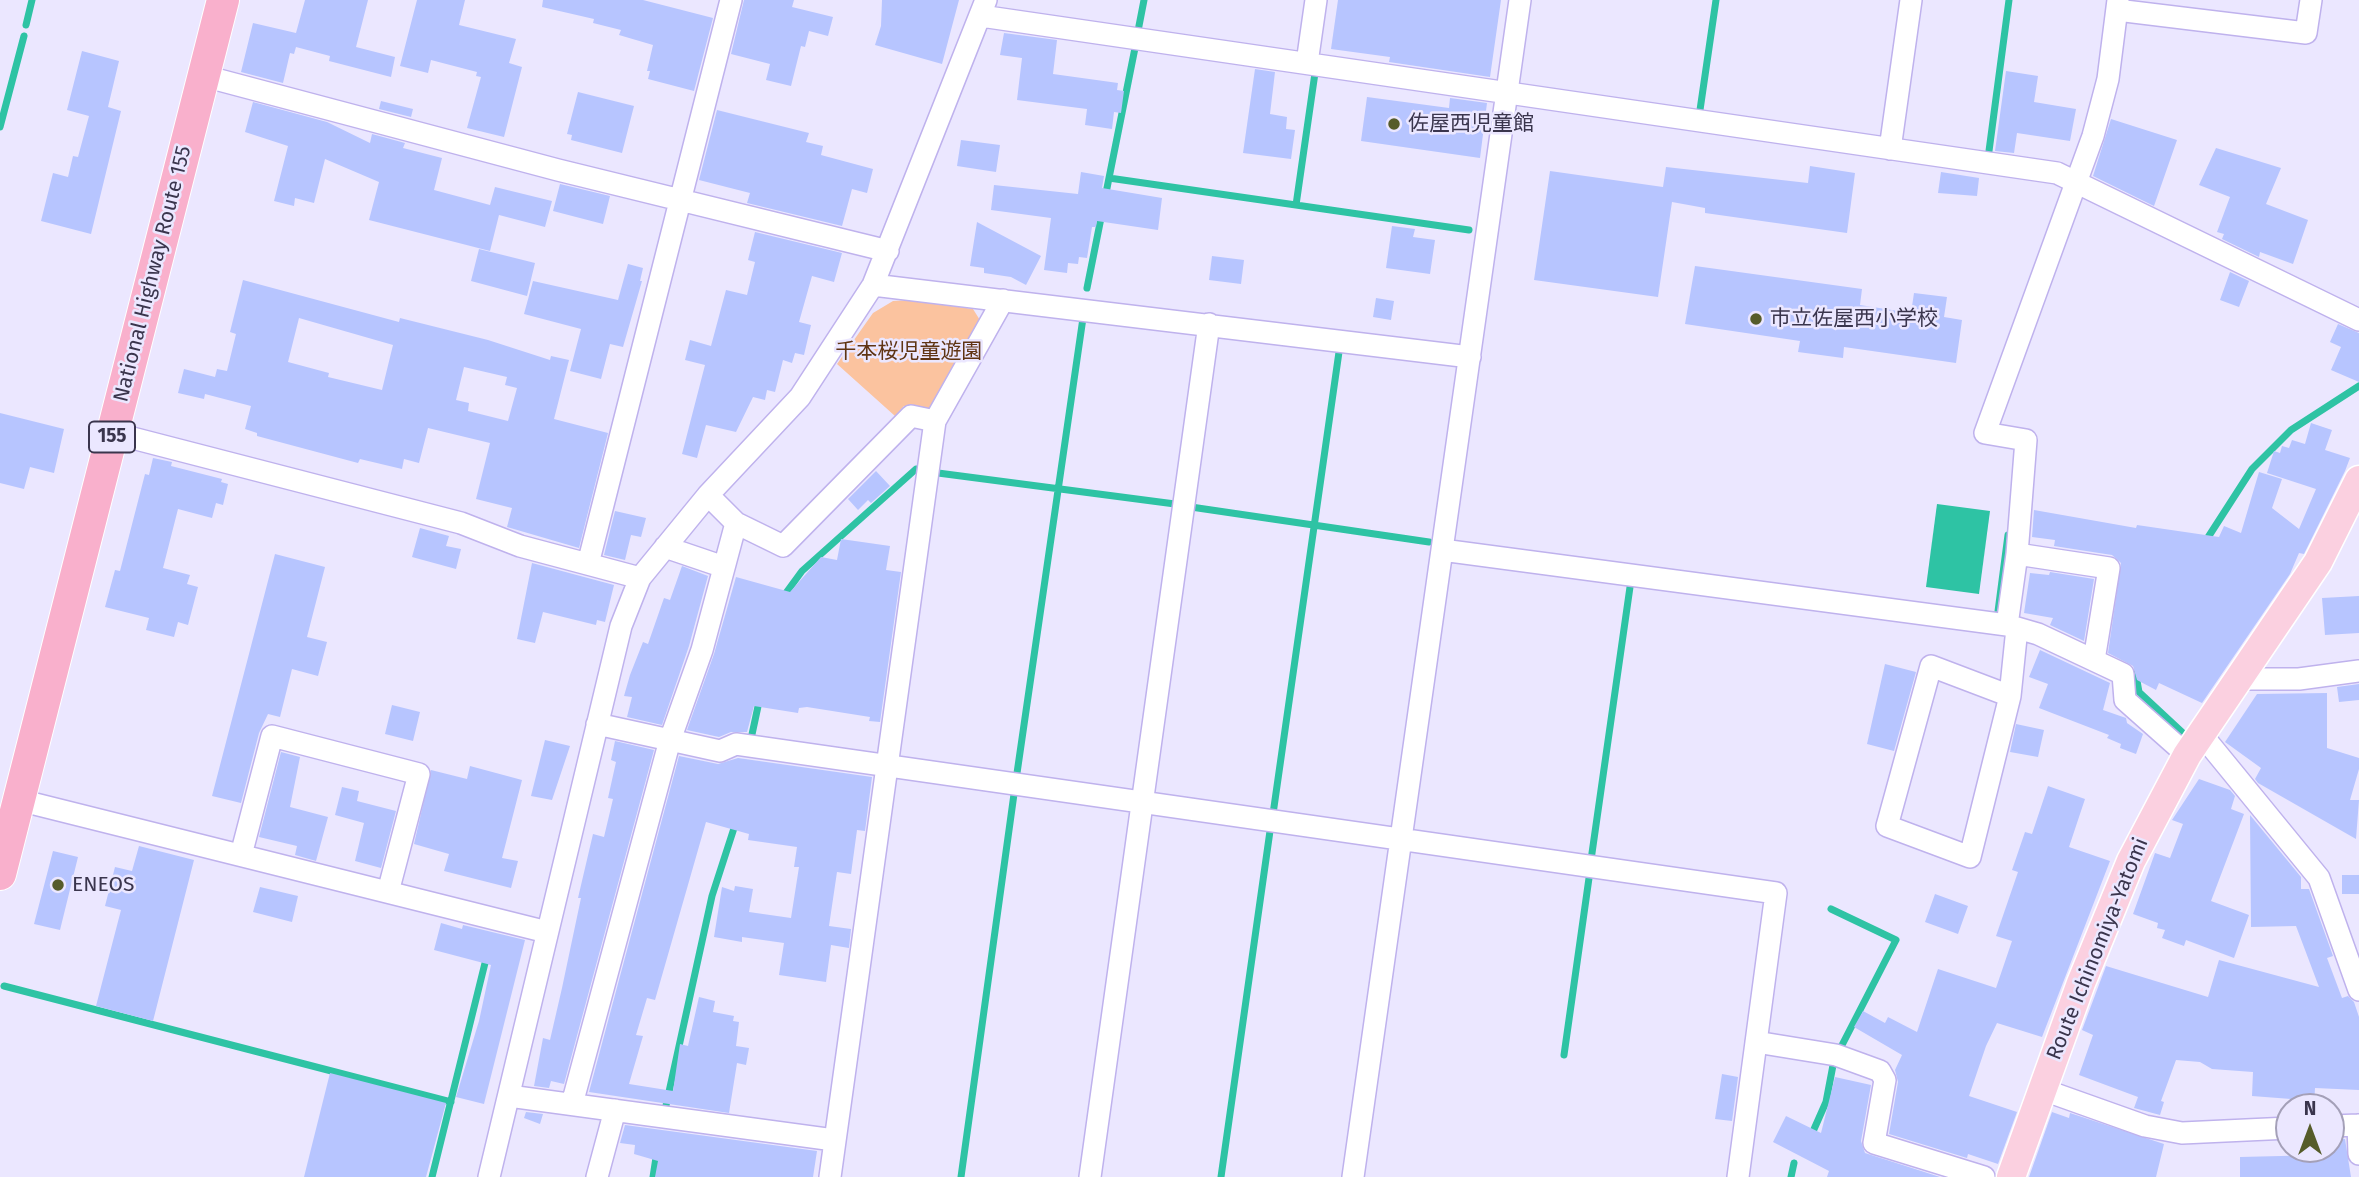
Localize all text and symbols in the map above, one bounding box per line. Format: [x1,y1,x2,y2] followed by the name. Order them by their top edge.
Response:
[1408,111,1534,137] place label: 佐屋西児童館
[1386,116,1402,132] marker: 佐屋西児童館
[109,143,197,405] street label: National Highway Route 155
[1770,306,1938,332] place label: 市立佐屋西小学校
[1748,311,1764,327] marker: 市立佐屋西小学校
[836,339,982,365] park label: 千本桜児童遊園
[89,422,135,452] road number: 155
[2042,834,2154,1064] street label: Route Ichinomiya-Yatomi
[72,872,135,898] place label: ENEOS
[50,877,66,893] marker: ENEOS
[2275,1093,2345,1163] north arrow
[2304,1097,2316,1120] text: N

